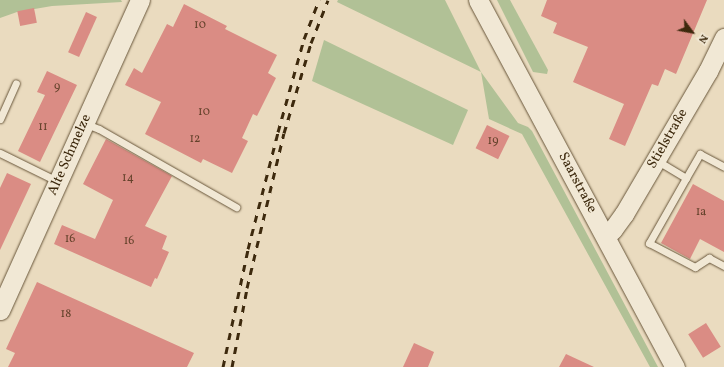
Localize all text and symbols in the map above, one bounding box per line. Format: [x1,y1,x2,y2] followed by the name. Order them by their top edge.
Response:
[672,12,712,52] north arrow
[194,19,206,33] house number: 10
[694,31,711,46] text: N
[54,81,60,95] house number: 9
[198,106,210,120] house number: 10
[644,106,692,172] street label: Stielstraße
[45,112,95,198] street label: Alte Schmelze
[38,121,48,135] house number: 11
[189,133,201,147] house number: 12
[488,135,498,149] house number: 19
[554,150,600,216] street label: Saarstraße
[122,172,134,186] house number: 14
[696,206,706,220] house number: 1a
[65,233,75,247] house number: 16
[124,235,134,249] house number: 16
[61,308,71,322] house number: 18

